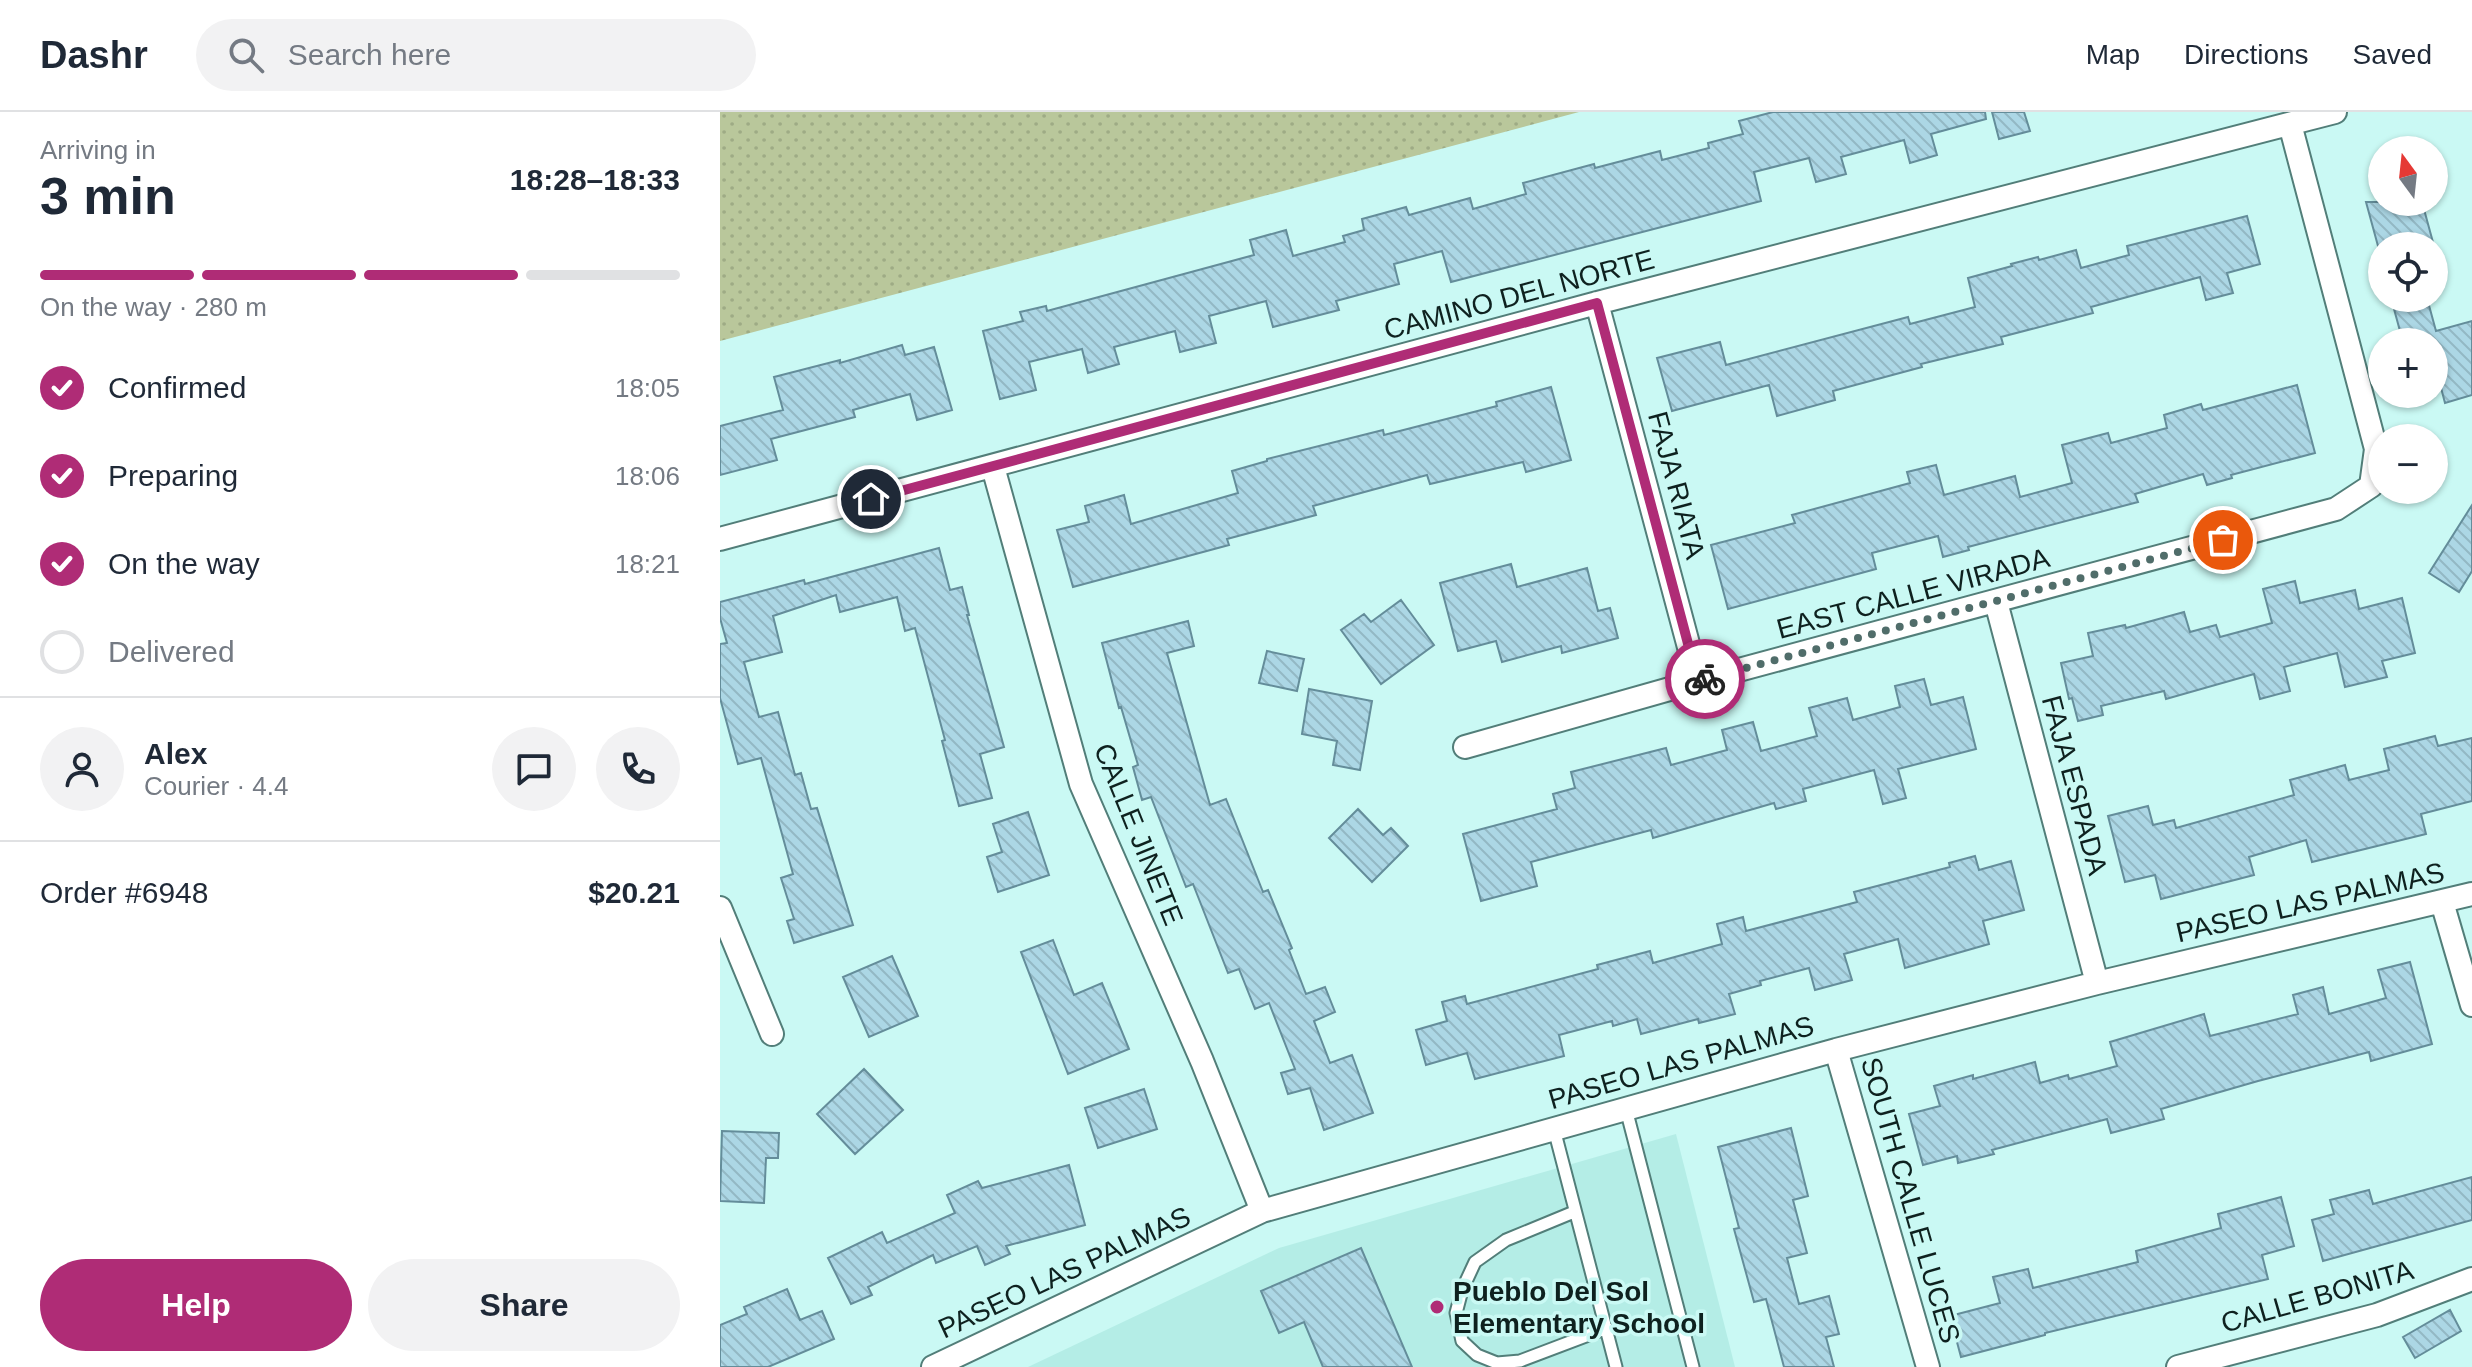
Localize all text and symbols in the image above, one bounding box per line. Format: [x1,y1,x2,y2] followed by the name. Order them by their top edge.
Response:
[196,19,756,91] search box
[224,33,268,77] icon: search
[40,34,148,76] text: Dashr
[288,38,451,71] text: Search here
[2086,39,2140,70] text: Map
[2184,39,2309,70] text: Directions
[2353,39,2432,70] text: Saved
[40,135,156,165] text: Arriving in
[2368,136,2448,216] north arrow
[2368,136,2448,504] map controls
[510,163,680,196] text: 18:28–18:33
[40,167,176,225] text: 3 min
[2368,232,2448,312] button: locate
[1381,243,1658,345] street label: CAMINO DEL NORTE
[40,292,267,322] text: On the way · 280 m
[2368,328,2448,408] button: +
[40,366,84,410] icon: check
[108,371,246,404] text: Confirmed
[615,373,680,403] text: 18:05
[1642,408,1711,563] street label: FAJA RIATA
[2368,424,2448,504] button: −
[40,454,84,498] icon: check
[108,459,238,492] text: Preparing
[615,461,680,491] text: 18:06
[837,465,905,533] pin
[849,477,893,521] icon: home
[2189,506,2257,574] pin
[2201,518,2245,562] icon: bag
[40,542,84,586] icon: check
[1773,542,2053,645] street label: EAST CALLE VIRADA
[108,547,260,580] text: On the way
[615,549,680,579] text: 18:21
[108,635,235,668] text: Delivered
[1665,639,1745,719] courier
[1683,657,1727,701] icon: bike
[2036,692,2113,879] street label: FAJA ESPADA
[40,727,124,811] button: person
[492,727,576,811] button: chat
[596,727,680,811] button: phone
[144,737,207,770] text: Alex
[1088,739,1189,929] street label: CALLE JINETE
[144,771,289,801] text: Courier · 4.4
[2173,857,2447,948] street label: PASEO LAS PALMAS
[40,876,208,909] text: Order #6948
[588,876,680,909] text: $20.21
[1545,1010,1817,1115] street label: PASEO LAS PALMAS
[1855,1054,1966,1347] street label: SOUTH CALLE LUCES
[933,1200,1195,1344] street label: PASEO LAS PALMAS
[2217,1254,2417,1339] street label: CALLE BONITA
[40,1259,352,1351] button: Help
[368,1259,680,1351] button: Share
[1453,1276,1705,1339] place label: Pueblo Del Sol Elementary School
[1428,1298,1446,1316] marker: Pueblo Del Sol Elementary School

